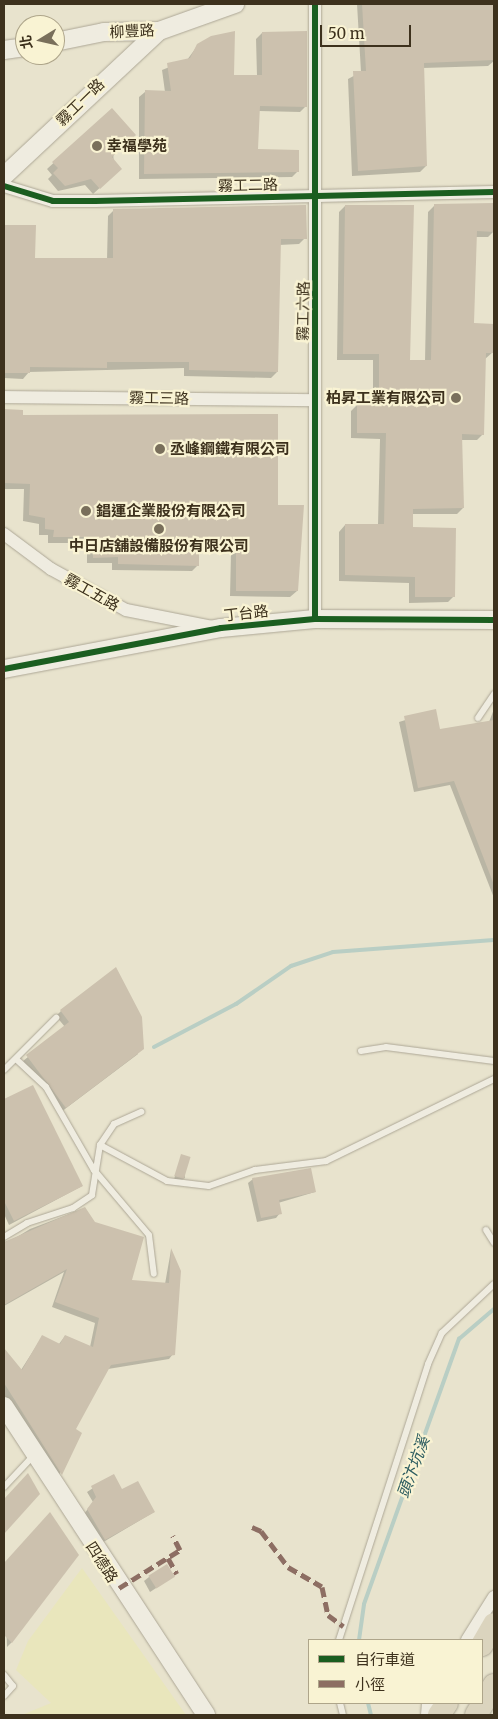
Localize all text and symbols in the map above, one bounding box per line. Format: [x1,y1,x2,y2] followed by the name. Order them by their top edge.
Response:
[15,15,65,65] north arrow
[323,15,414,47] scale bar
[109,21,155,41] street label: 柳豐路
[328,24,365,43] text: 50 m
[16,34,36,51] text: 北
[52,75,108,129] street label: 霧工一路
[107,137,167,155] place label: 幸福學苑
[91,140,103,152] marker: 幸福學苑
[218,175,278,195] street label: 霧工二路
[293,281,313,341] street label: 霧工六路
[129,388,189,408] street label: 霧工三路
[326,389,446,407] place label: 柏昇工業有限公司
[450,392,462,404] marker: 柏昇工業有限公司
[170,440,290,458] place label: 丞峰鋼鐵有限公司
[154,443,166,455] marker: 丞峰鋼鐵有限公司
[96,502,246,520] place label: 錩運企業股份有限公司
[80,505,92,517] marker: 錩運企業股份有限公司
[153,523,165,535] marker: 中日店舖設備股份有限公司
[69,537,249,555] place label: 中日店舖設備股份有限公司
[61,570,123,614] street label: 霧工五路
[223,602,269,624] street label: 丁台路
[393,1434,433,1500] water label: 頭汴坑溪
[82,1538,122,1586] street label: 四德路
[308,1639,483,1704] legend
[355,1650,415,1669] text: 自行車道
[355,1675,385,1694] text: 小徑

